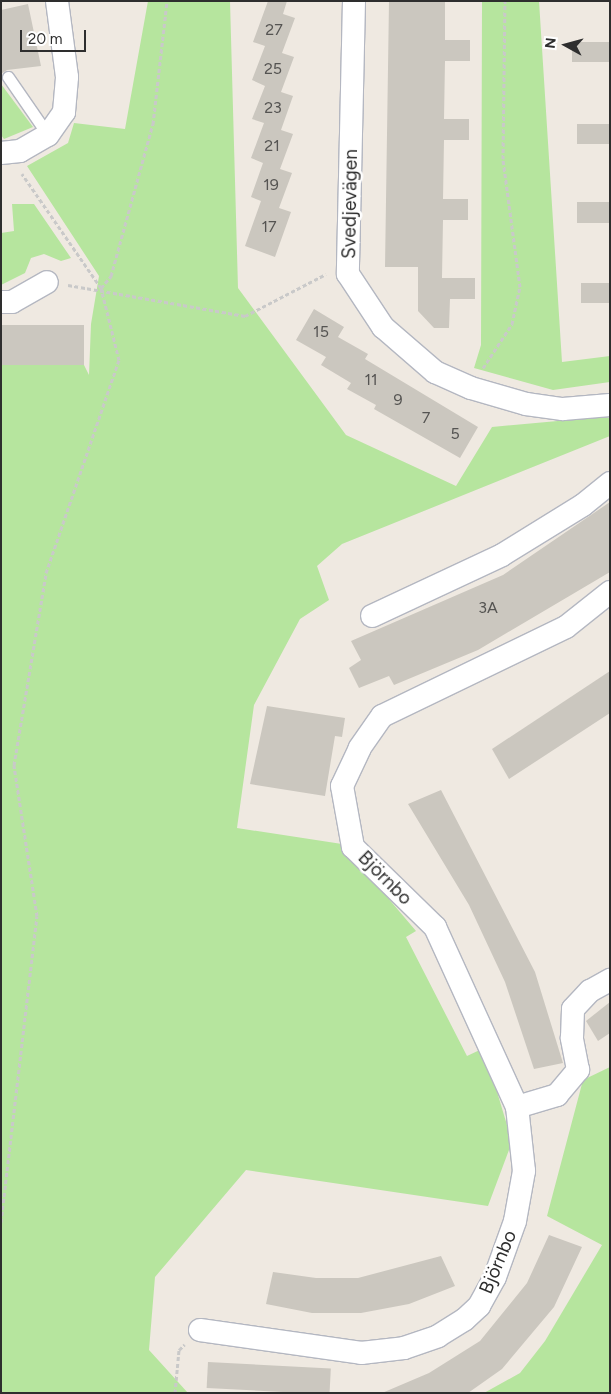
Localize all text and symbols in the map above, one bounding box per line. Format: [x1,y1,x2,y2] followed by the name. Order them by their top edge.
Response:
[22,20,89,52] scale bar
[265,20,283,40] house number: 27
[541,20,591,70] north arrow
[28,30,62,48] text: 20 m
[542,37,560,50] text: N
[264,59,282,79] house number: 25
[264,98,282,118] house number: 23
[264,136,280,156] house number: 21
[338,149,362,259] street label: Svedjevägen
[263,175,279,195] house number: 19
[261,217,277,237] house number: 17
[313,322,329,342] house number: 15
[364,370,378,390] house number: 11
[393,390,403,410] house number: 9
[422,408,430,428] house number: 7
[450,424,460,444] house number: 5
[478,598,498,618] house number: 3A
[353,846,417,910] street label: Björnbo
[474,1227,522,1297] street label: Björnbo

